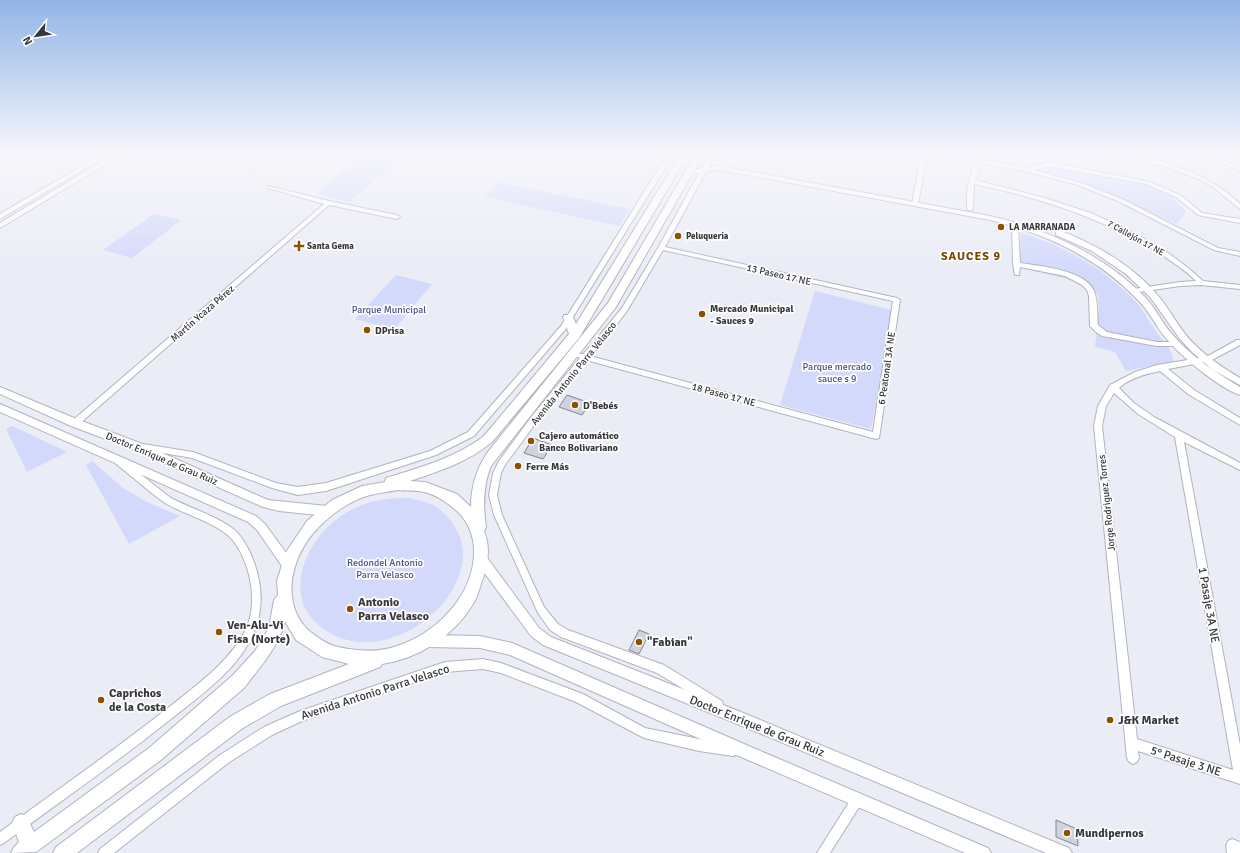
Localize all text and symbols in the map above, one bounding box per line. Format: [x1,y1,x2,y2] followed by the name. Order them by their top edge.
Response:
[16,16,56,56] north arrow
[20,34,35,47] text: N
[1105,218,1166,259] street label: 7 Callejón 17 NE
[996,222,1006,232] marker: LA MARRANADA
[1009,222,1075,233] place label: LA MARRANADA
[673,231,683,241] marker: Peluquería
[686,231,729,242] place label: Peluquería
[294,241,304,251] marker: Santa Gema
[307,241,354,252] place label: Santa Gema
[941,249,1001,264] district label: SAUCES 9
[745,262,812,288] street label: 13 Paseo 17 NE
[168,283,237,345] street label: Martín Ycaza Pérez
[710,303,794,327] place label: Mercado Municipal - Sauces 9
[352,304,426,316] park label: Parque Municipal
[697,309,707,319] marker: Mercado Municipal - Sauces 9
[528,320,619,428] street label: Avenida Antonio Parra Velasco
[362,325,372,335] marker: DPrisa
[375,325,404,337] place label: DPrisa
[876,331,898,405] street label: 6 Peatonal 3A NE
[803,361,871,385] park label: Parque mercado sauce s 9
[690,381,757,409] street label: 18 Paseo 17 NE
[570,400,580,410] marker: D'Bebés
[583,400,618,412] place label: D'Bebés
[104,430,220,488] street label: Doctor Enrique de Grau Ruiz
[539,430,619,454] place label: Cajero automático Banco Bolivariano
[526,436,536,446] marker: Cajero automático Banco Bolivariano
[1096,453,1118,552] street label: Jorge Rodriguez Torres
[513,461,523,471] marker: Ferre Más
[526,461,569,473] place label: Ferre Más
[347,557,423,581] park label: Redondel Antonio Parra Velasco
[1194,566,1223,644] street label: 1 Pasaje 3A NE
[358,595,429,624] place label: Antonio Parra Velasco
[345,604,355,614] marker: Antonio Parra Velasco
[227,618,290,647] place label: Ven-Alu-Vi Fisa (Norte)
[214,627,224,637] marker: Ven-Alu-Vi Fisa (Norte)
[647,635,693,650] place label: "Fabian"
[634,637,644,647] marker: "Fabian"
[299,661,451,724] street label: Avenida Antonio Parra Velasco
[109,686,166,715] place label: Caprichos de la Costa
[687,692,826,760] street label: Doctor Enrique de Grau Ruiz
[96,695,106,705] marker: Caprichos de la Costa
[1118,713,1180,728] place label: J&K Market
[1105,715,1115,725] marker: J&K Market
[1149,743,1223,780] street label: 5° Pasaje 3 NE
[1075,826,1144,841] place label: Mundipernos
[1062,828,1072,838] marker: Mundipernos

